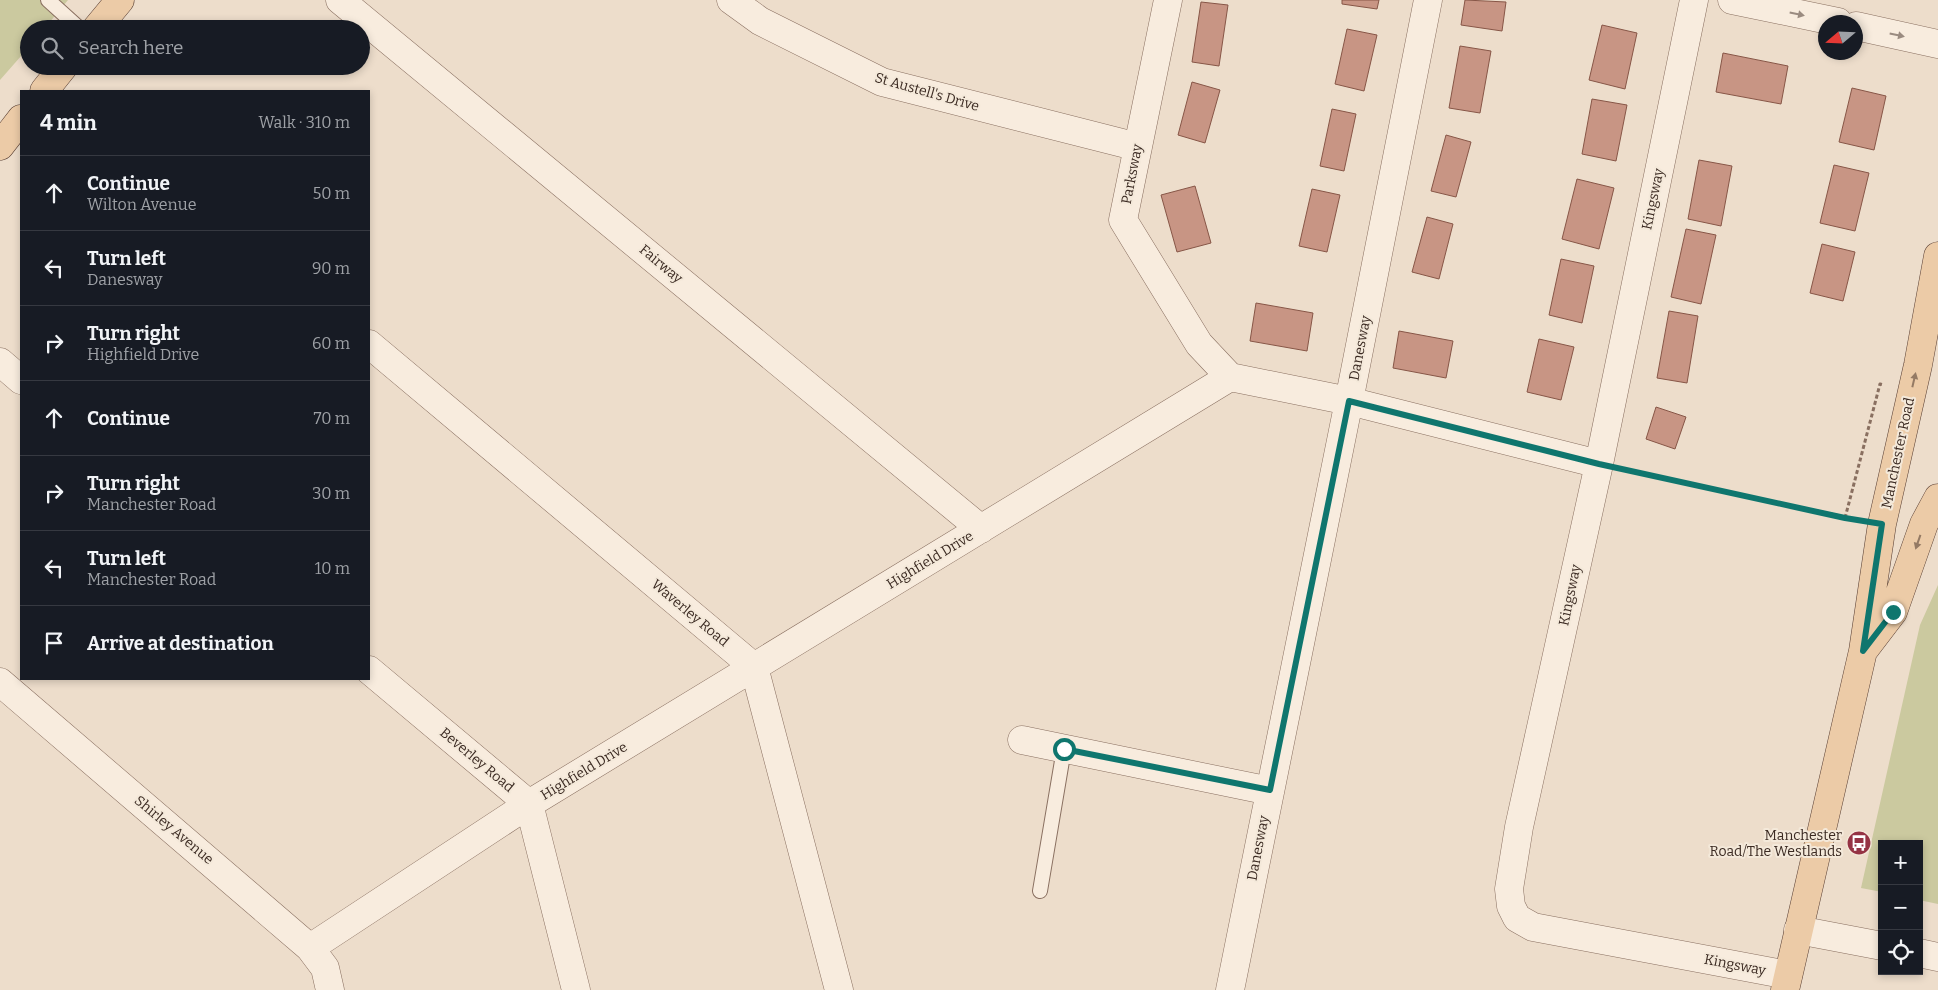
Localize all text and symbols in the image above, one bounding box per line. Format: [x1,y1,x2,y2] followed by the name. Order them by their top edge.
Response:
[1789,10,1805,18] one-way arrow
[1818,15,1863,60] north arrow
[20,20,370,75] search box
[1889,31,1904,39] one-way arrow
[38,34,66,62] icon: search
[78,36,183,59] text: Search here
[873,69,981,115] street label: St Austell's Drive
[40,110,97,136] text: 4 min
[258,113,350,132] text: Walk · 310 m
[1118,142,1146,206] street label: Parksway
[1638,166,1668,231] street label: Kingsway
[87,172,170,195] text: Continue
[40,179,68,207] icon: ahead
[313,184,350,203] text: 50 m
[87,195,196,214] text: Wilton Avenue
[636,241,686,287] street label: Fairway
[87,247,166,270] text: Turn left
[40,254,68,282] icon: left
[312,259,350,278] text: 90 m
[87,270,162,289] text: Danesway
[1345,313,1375,382] street label: Danesway
[87,322,180,345] text: Turn right
[40,329,68,357] icon: right
[312,334,350,353] text: 60 m
[87,345,199,364] text: Highfield Drive
[1910,373,1918,388] one-way arrow
[1878,396,1918,510] street label: Manchester Road
[40,404,68,432] icon: ahead
[87,407,170,430] text: Continue
[314,409,350,428] text: 70 m
[87,472,180,495] text: Turn right
[40,479,68,507] icon: right
[312,484,350,503] text: 30 m
[87,495,216,514] text: Manchester Road
[884,527,976,593] street label: Highfield Drive
[1913,535,1921,550] one-way arrow
[87,547,166,570] text: Turn left
[40,554,68,582] icon: left
[315,559,350,578] text: 10 m
[1555,562,1585,627] street label: Kingsway
[87,570,216,589] text: Manchester Road
[648,576,732,650] street label: Waverley Road
[1882,601,1905,624] route end
[40,629,68,657] icon: arrive
[87,632,274,655] text: Arrive at destination
[437,724,517,796] street label: Beverley Road
[538,738,630,804] street label: Highfield Drive
[1053,738,1076,761] route start
[131,792,217,868] street label: Shirley Avenue
[1243,813,1273,882] street label: Danesway
[1709,827,1842,860] place label: Manchester Road/The Westlands
[1846,830,1872,856] bus stop icon: Manchester Road/The Westlands
[1878,840,1923,975] map controls
[1878,840,1923,885] button: +
[1878,885,1923,930] button: −
[1878,930,1923,975] button: locate
[1703,951,1768,979] street label: Kingsway

